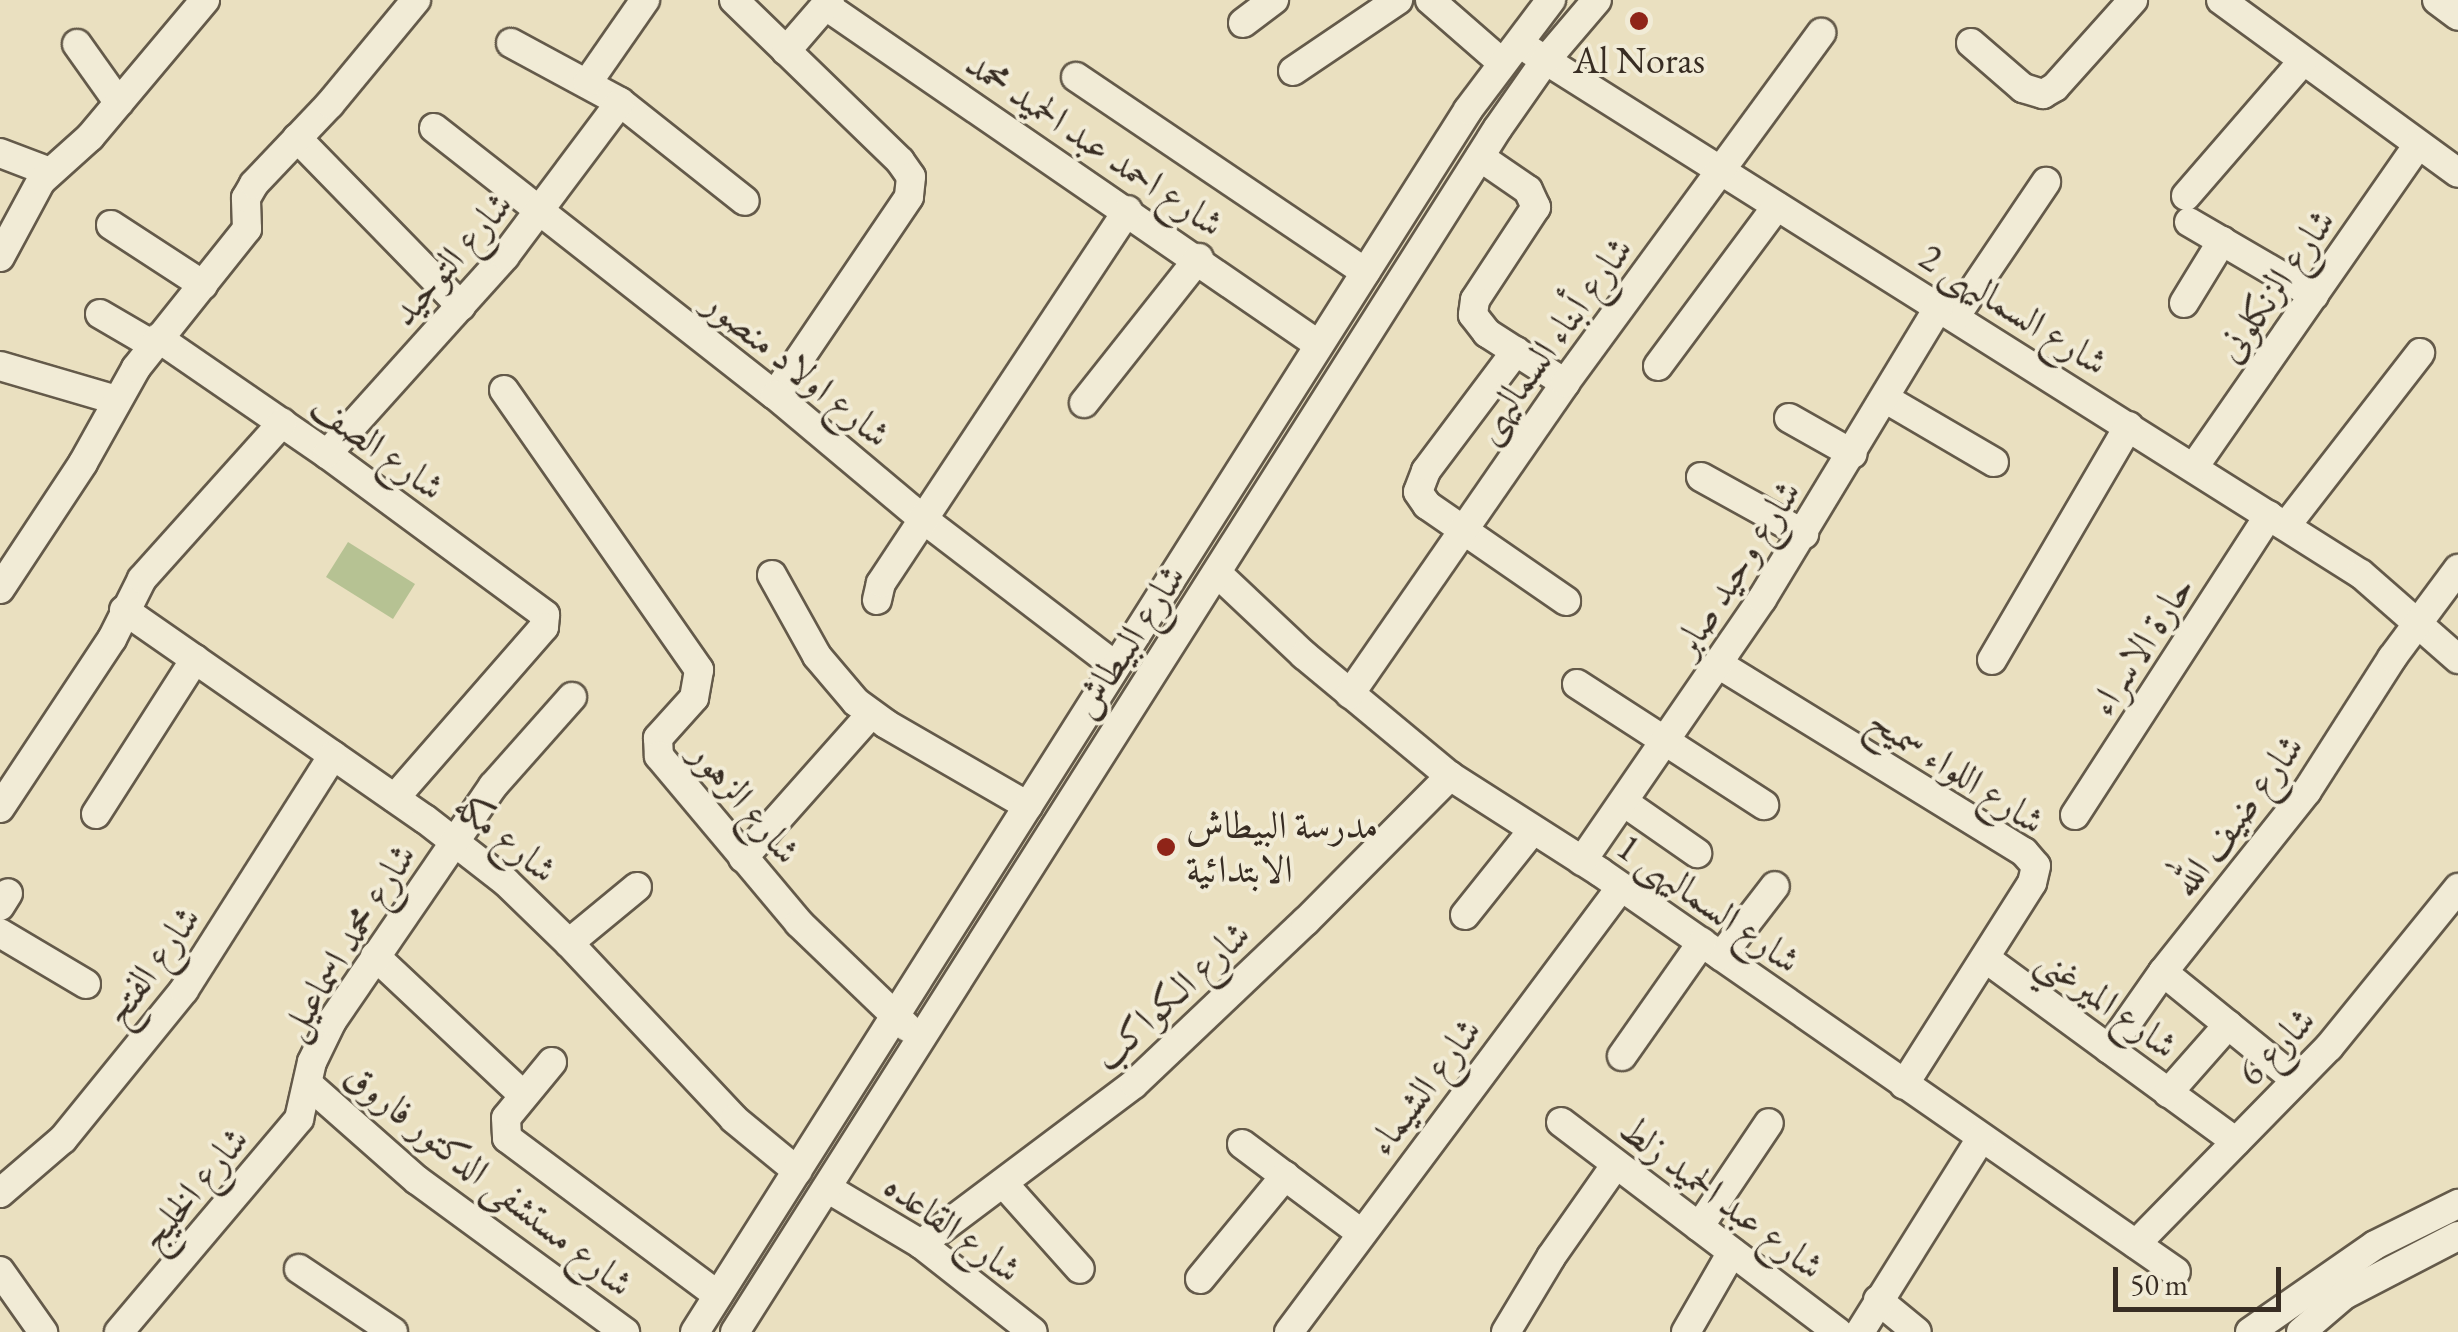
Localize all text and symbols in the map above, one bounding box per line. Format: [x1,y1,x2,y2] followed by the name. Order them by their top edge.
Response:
[1628,10,1650,32] marker: Al Noras
[1573,37,1705,83] place label: Al Noras
[957,40,1233,246] street label: شارع احمد عبد الحميد محمد
[380,182,522,334] street label: شارع التوحيد
[2206,200,2344,370] street label: شارع الزنكلونى
[1462,227,1642,451] street label: شارع أبناء السماليهى
[1911,233,2117,385] street label: شارع السماليهى 2
[696,279,900,457] street label: شارع اولاد منصور
[302,382,454,510] street label: شارع الصف
[1662,471,1810,665] street label: شارع وحيد صابر
[1061,555,1195,727] street label: شارع البيطاش
[2079,566,2203,724] street label: حارة الاسراء
[1860,696,2054,844] street label: شارع اللواء سميح
[2161,725,2313,905] street label: شارع ضيف الله
[681,731,811,873] street label: شارع الزهور
[446,782,566,892] street label: شارع مكه
[1186,802,1378,892] place label: مدرسة البيطاش الابتدائية
[1609,823,1809,983] street label: شارع السماليهى 1
[269,835,425,1047] street label: شارع محمد اسماعيل
[1155,836,1177,858] marker: مدرسة البيطاش الابتدائية
[92,896,210,1034] street label: شارع الفتح
[1083,911,1259,1079] street label: شارع الكواكب
[2029,936,2187,1068] street label: شارع الميرغني
[2228,997,2324,1095] street label: شارع 6
[1358,1008,1490,1164] street label: شارع الشيماء
[335,1052,643,1306] street label: شارع مستشفى الدكتور فاروق
[1611,1105,1833,1289] street label: شارع عبد الحميد زلط
[128,1117,258,1259] street label: شارع الخليج
[876,1162,1030,1292] street label: شارع القاعده
[2118,1247,2286,1309] scale bar
[2130,1265,2188,1304] text: 50 m

